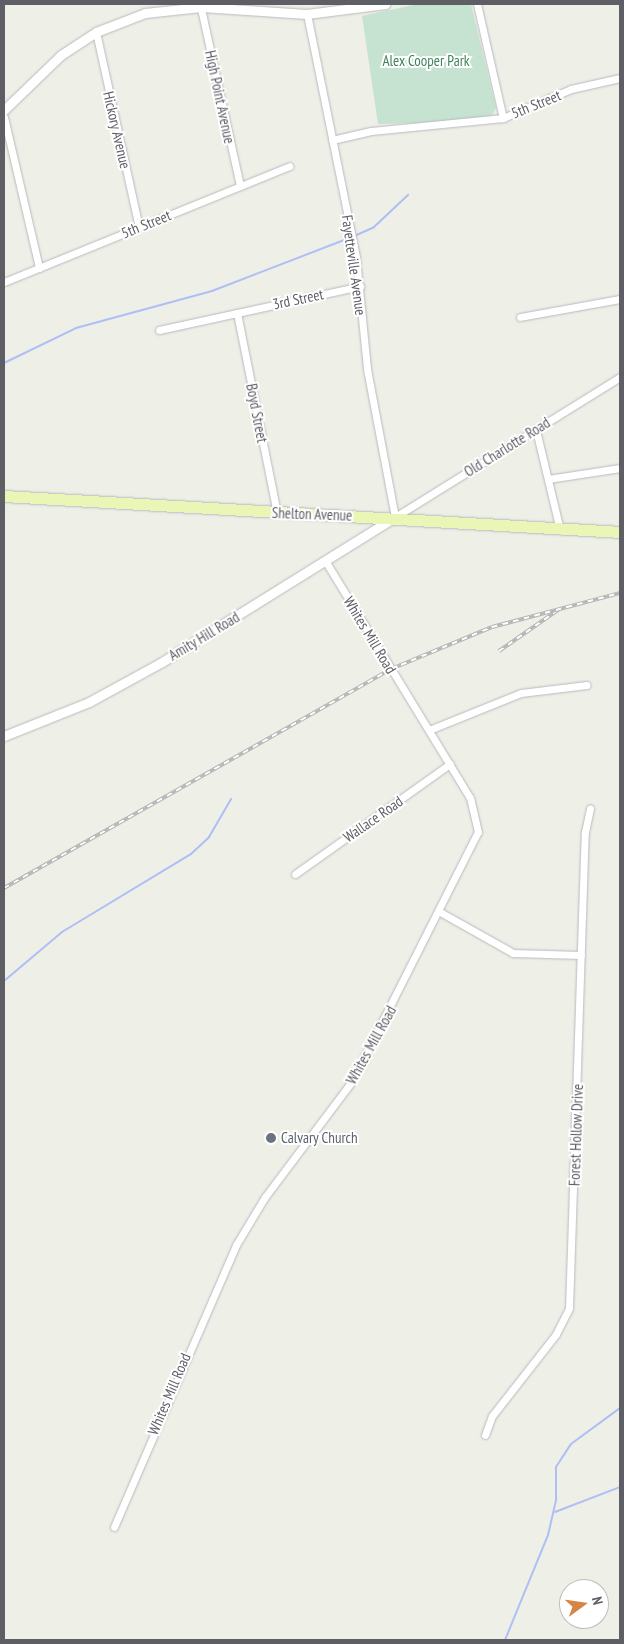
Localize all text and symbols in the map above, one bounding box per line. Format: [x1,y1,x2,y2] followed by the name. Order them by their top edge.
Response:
[201,48,239,146] street label: High Point Avenue
[382,52,470,70] park label: Alex Cooper Park
[509,86,563,122] street label: 5th Street
[99,89,135,171] street label: Hickory Avenue
[119,206,173,242] street label: 5th Street
[338,214,370,316] street label: Fayetteville Avenue
[271,285,325,313] street label: 3rd Street
[242,382,272,444] street label: Boyd Street
[461,413,553,481] street label: Old Charlotte Road
[271,504,353,524] street label: Shelton Avenue
[340,593,400,677] street label: Whites Mill Road
[165,608,243,664] street label: Amity Hill Road
[340,792,406,846] street label: Wallace Road
[342,1003,400,1087] street label: Whites Mill Road
[565,1083,587,1187] street label: Forest Hollow Drive
[281,1129,358,1147] place label: Calvary Church
[265,1132,277,1144] marker: Calvary Church
[144,1350,194,1438] street label: Whites Mill Road
[559,1579,609,1629] north arrow
[588,1595,607,1606] text: N

